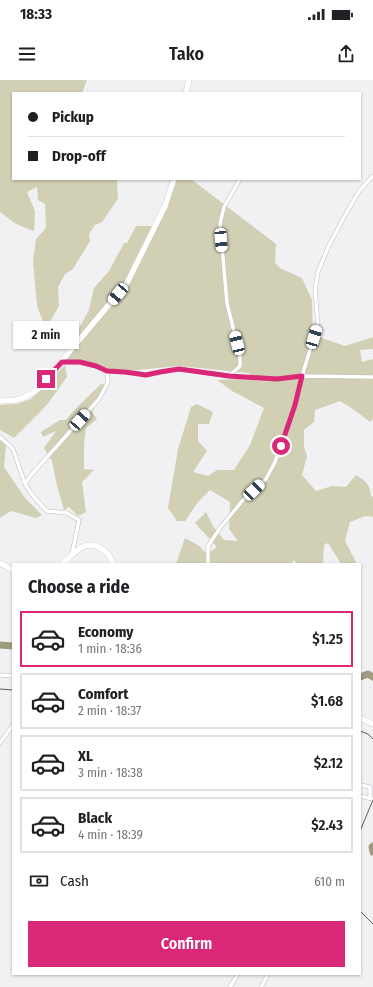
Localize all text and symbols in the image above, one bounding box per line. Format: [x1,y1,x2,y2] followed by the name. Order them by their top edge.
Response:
[20,5,52,23] text: 18:33
[16,43,38,65] icon: menu
[169,43,204,65] text: Tako
[335,43,357,65] icon: share
[52,108,94,126] text: Pickup
[52,147,106,165] text: Drop-off
[214,228,228,252] car
[106,281,130,307] car
[13,321,79,349] callout: 2 min
[305,324,323,350] car
[32,327,60,342] text: 2 min
[228,330,246,356] car
[37,370,55,388] route end
[68,407,92,433] car
[272,437,290,455] route start
[241,477,267,503] car
[28,576,130,598] text: Choose a ride
[30,621,66,657] icon: car
[78,623,133,641] text: Economy
[312,630,343,648] text: $1.25
[78,641,142,656] text: 1 min · 18:36
[30,683,66,719] icon: car
[78,685,129,703] text: Comfort
[311,692,343,710] text: $1.68
[78,703,141,718] text: 2 min · 18:37
[30,745,66,781] icon: car
[78,747,93,765] text: XL
[314,754,343,772] text: $2.12
[78,765,143,780] text: 3 min · 18:38
[30,807,66,843] icon: car
[78,809,112,827] text: Black
[311,816,343,834] text: $2.43
[78,827,143,842] text: 4 min · 18:39
[28,870,50,892] icon: cash
[60,872,89,890] text: Cash
[314,874,345,889] text: 610 m
[28,921,345,967] button: Confirm

